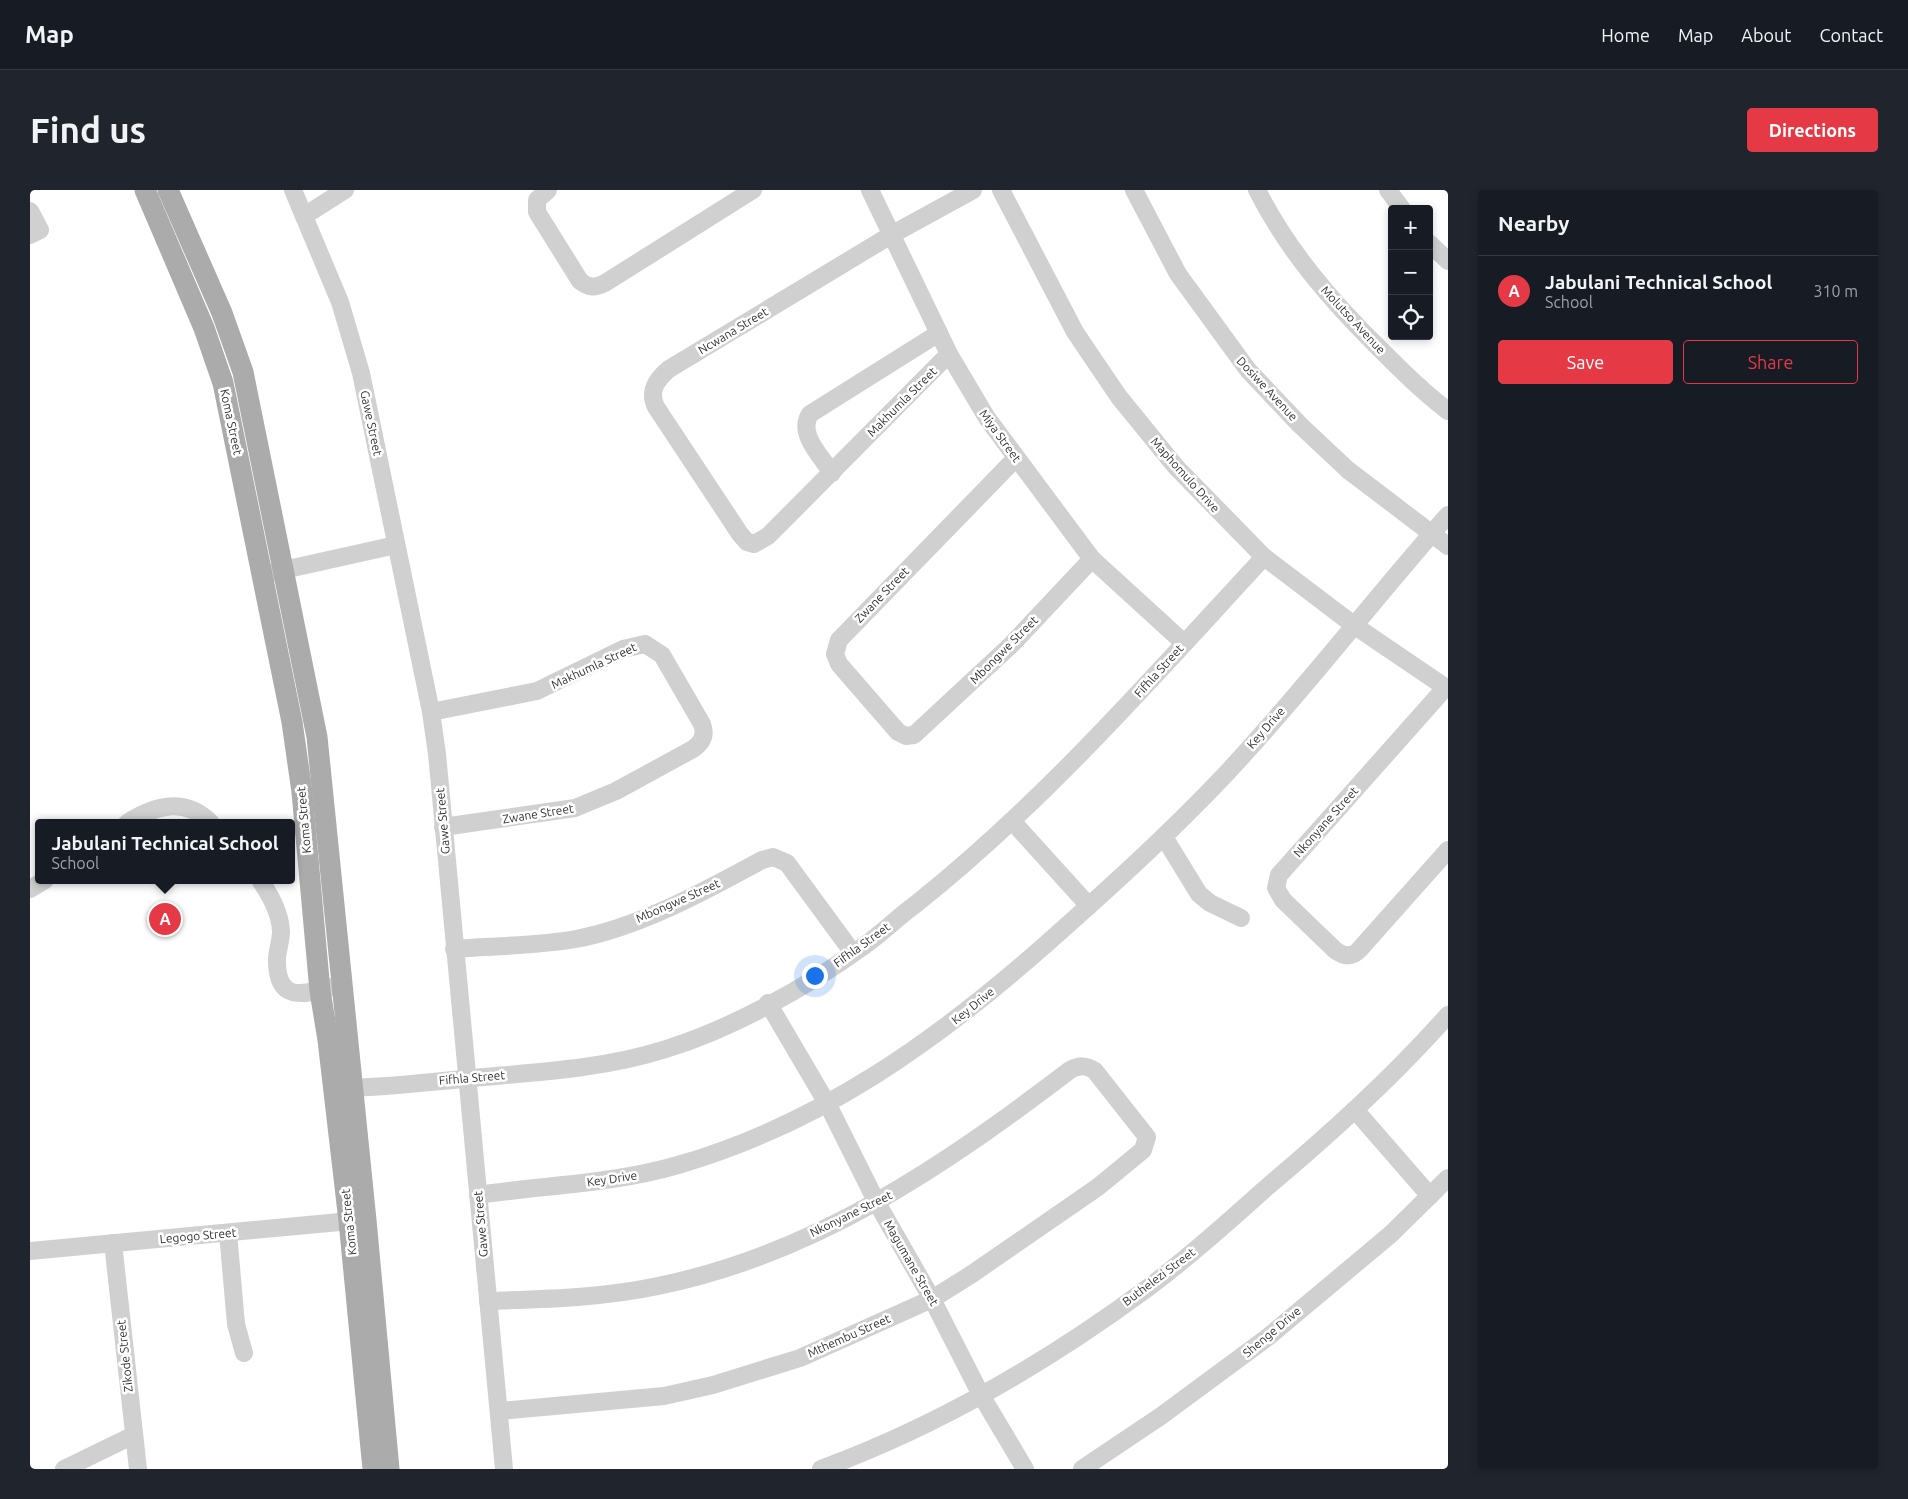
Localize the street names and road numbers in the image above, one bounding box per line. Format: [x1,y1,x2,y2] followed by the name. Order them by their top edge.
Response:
[1319,283,1388,356] street label: Molutso Avenue
[696,305,770,356] street label: Ncwana Street
[1234,354,1300,423] street label: Dosiwe Avenue
[864,364,939,439] street label: Makhumla Street
[218,388,245,456] street label: Koma Street
[358,389,385,457] street label: Gawe Street
[977,407,1024,465] street label: Miya Street
[1148,435,1222,515] street label: Maphomulo Drive
[852,564,911,625] street label: Zwane Street
[967,613,1040,686] street label: Mbongwe Street
[549,640,639,691] street label: Makhumla Street
[1132,641,1186,700] street label: Fifhla Street
[1244,704,1287,751] street label: Key Drive
[1291,784,1361,859] street label: Nkonyane Street
[294,786,313,854] street label: Koma Street
[433,787,452,855] street label: Gawe Street
[501,801,575,826] street label: Zwane Street
[634,876,722,925] street label: Mbongwe Street
[831,920,893,969] street label: Fifhla Street
[949,985,996,1027] street label: Key Drive
[438,1068,506,1087] street label: Fifhla Street
[586,1169,638,1188] street label: Key Drive
[339,1188,358,1256] street label: Koma Street
[808,1188,894,1239] street label: Nkonyane Street
[471,1190,490,1258] street label: Gawe Street
[882,1218,941,1308] street label: Magumane Street
[159,1226,237,1245] street label: Legogo Street
[1120,1245,1198,1308] street label: Buthelezi Street
[1240,1304,1303,1360] street label: Shenge Drive
[805,1311,892,1360] street label: Mthembu Street
[114,1319,135,1393] street label: Zikode Street

